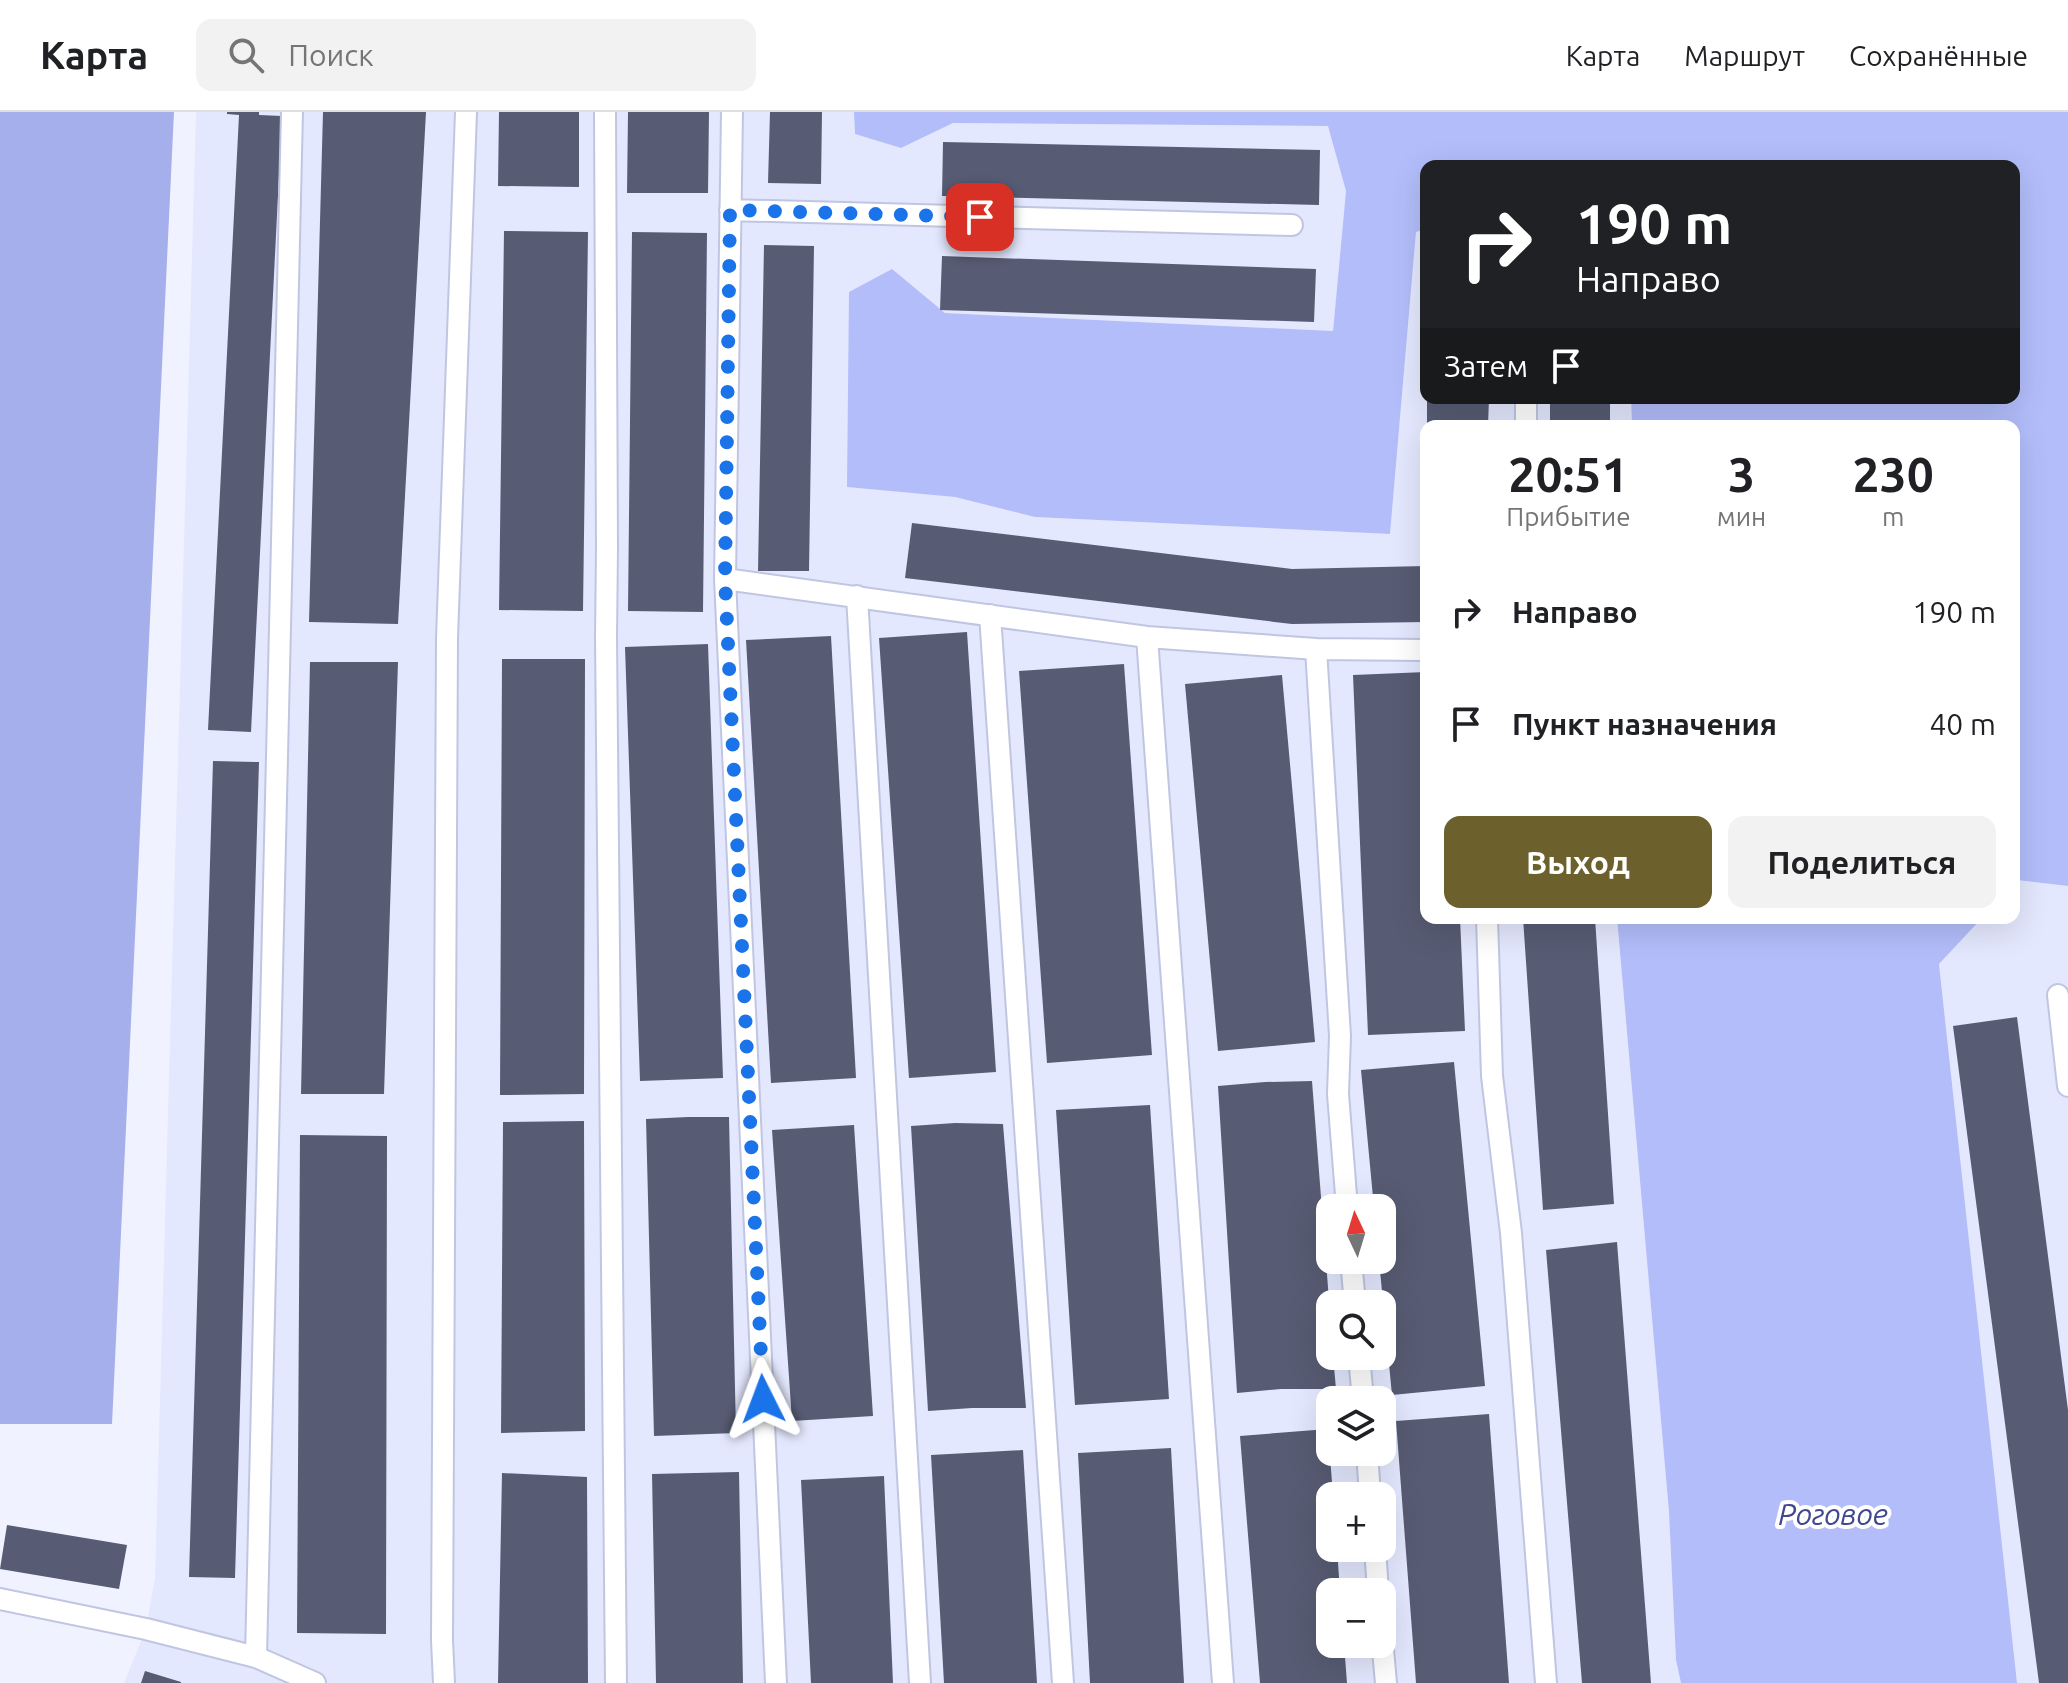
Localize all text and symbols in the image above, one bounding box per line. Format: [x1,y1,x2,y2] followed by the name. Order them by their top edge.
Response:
[196,19,756,91] search box
[224,33,268,77] icon: search
[40,34,148,76] text: Карта
[288,38,374,72] text: Поиск
[1566,40,1640,71] text: Карта
[1684,40,1805,71] text: Маршрут
[1849,40,2028,71] text: Сохранённые
[946,183,1014,251] pin
[1444,192,1548,296] icon: right
[1576,192,1732,255] text: 190 m
[958,195,1002,239] icon: arrive
[1576,258,1721,299] text: Направо
[1544,344,1588,388] icon: arrive
[1444,349,1528,383] text: Затем
[1508,447,1628,501] text: 20:51
[1728,447,1755,501] text: 3
[1853,447,1934,501] text: 230
[1506,502,1631,531] text: Прибытие
[1717,502,1766,531] text: мин
[1882,502,1904,531] text: m
[1444,590,1488,634] icon: right
[1512,595,1638,629] text: Направо
[1912,595,1996,629] text: 190 m
[1444,702,1488,746] icon: arrive
[1512,707,1777,741] text: Пункт назначения
[1929,707,1996,741] text: 40 m
[1444,816,1712,908] button: Выход
[1728,816,1996,908] button: Поделиться
[1316,1194,1396,1274] north arrow
[1316,1194,1396,1658] map controls
[1316,1290,1396,1370] button: search
[721,1357,805,1441] position arrow
[1316,1386,1396,1466] button: layers
[1316,1482,1396,1562] button: +
[1778,1497,1888,1531] water label: Роговое
[1316,1578,1396,1658] button: −

